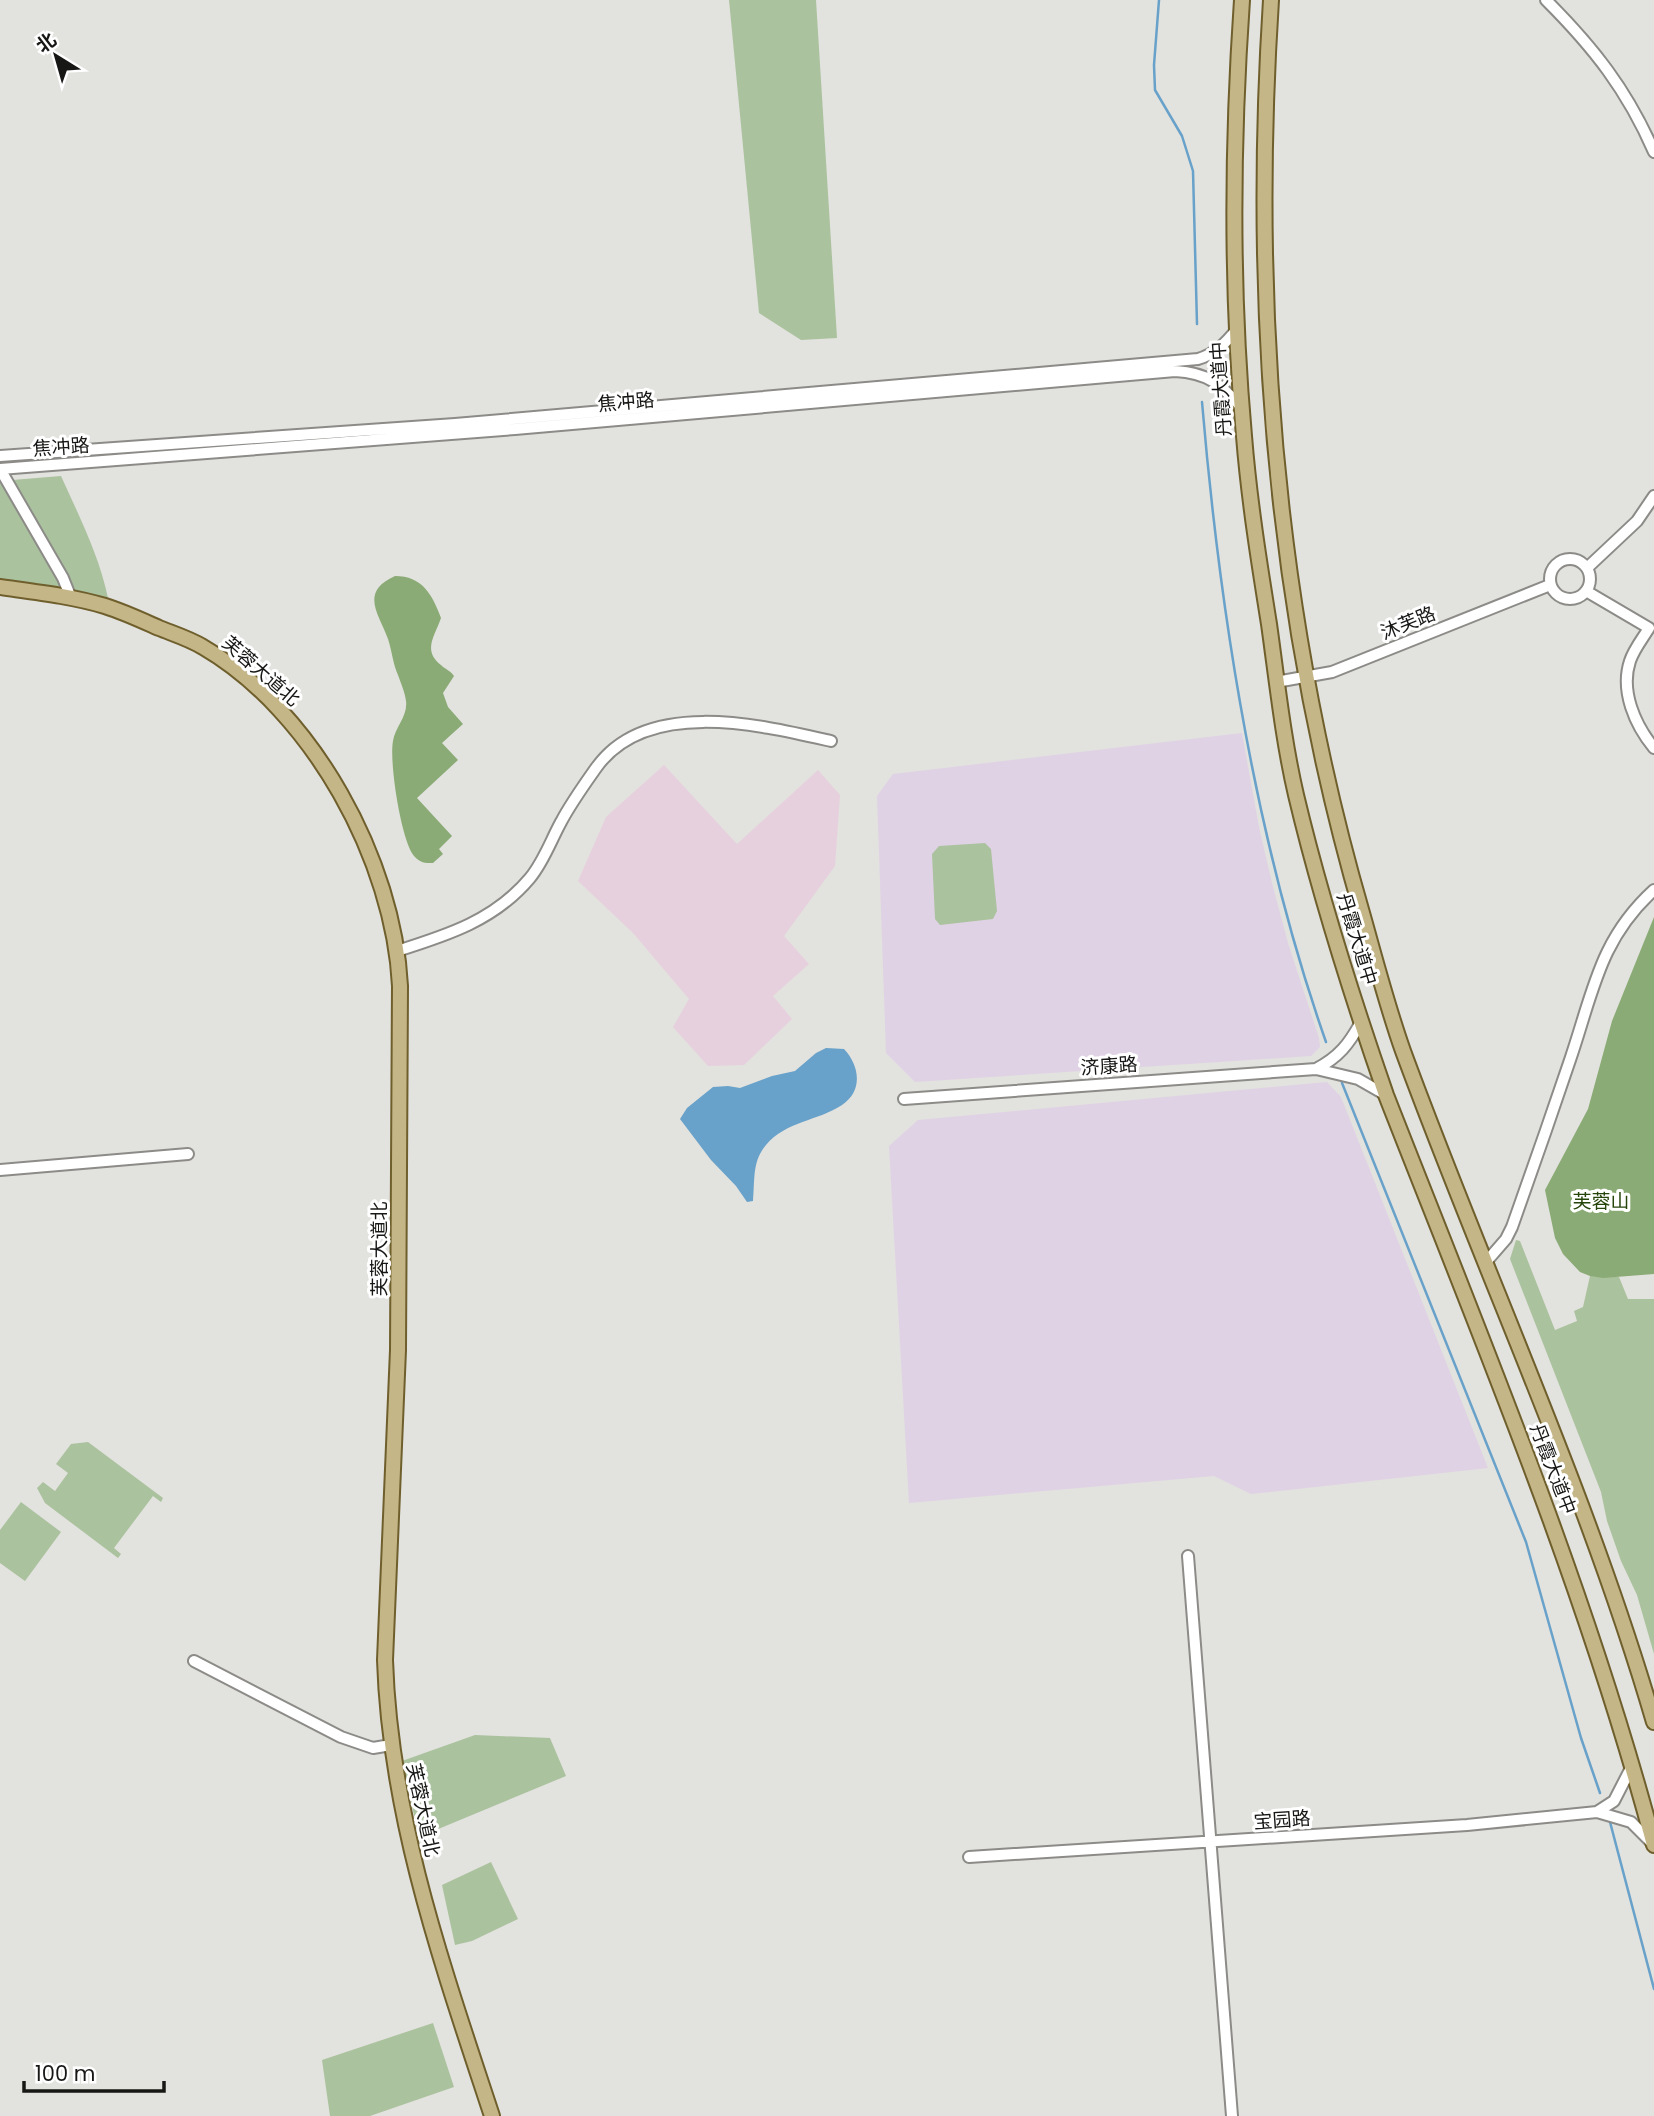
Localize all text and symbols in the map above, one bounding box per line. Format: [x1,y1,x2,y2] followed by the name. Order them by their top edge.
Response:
[21,21,91,91] north arrow
[30,26,62,59] text: 北
[1204,341,1238,437] street label: 丹霞大道中
[596,386,656,418] street label: 焦冲路
[32,432,90,462] street label: 焦冲路
[1377,600,1439,646] street label: 沐芙路
[216,630,306,712] street label: 芙蓉大道北
[1330,890,1384,988] street label: 丹霞大道中
[1080,1051,1138,1081] street label: 济康路
[1572,1188,1630,1215] park label: 芙蓉山
[366,1201,393,1297] street label: 芙蓉大道北
[1523,1420,1583,1518] street label: 丹霞大道中
[400,1761,446,1859] street label: 芙蓉大道北
[1253,1805,1311,1835] street label: 宝园路
[24,2050,164,2094] scale bar
[35,2059,95,2088] text: 100 m

